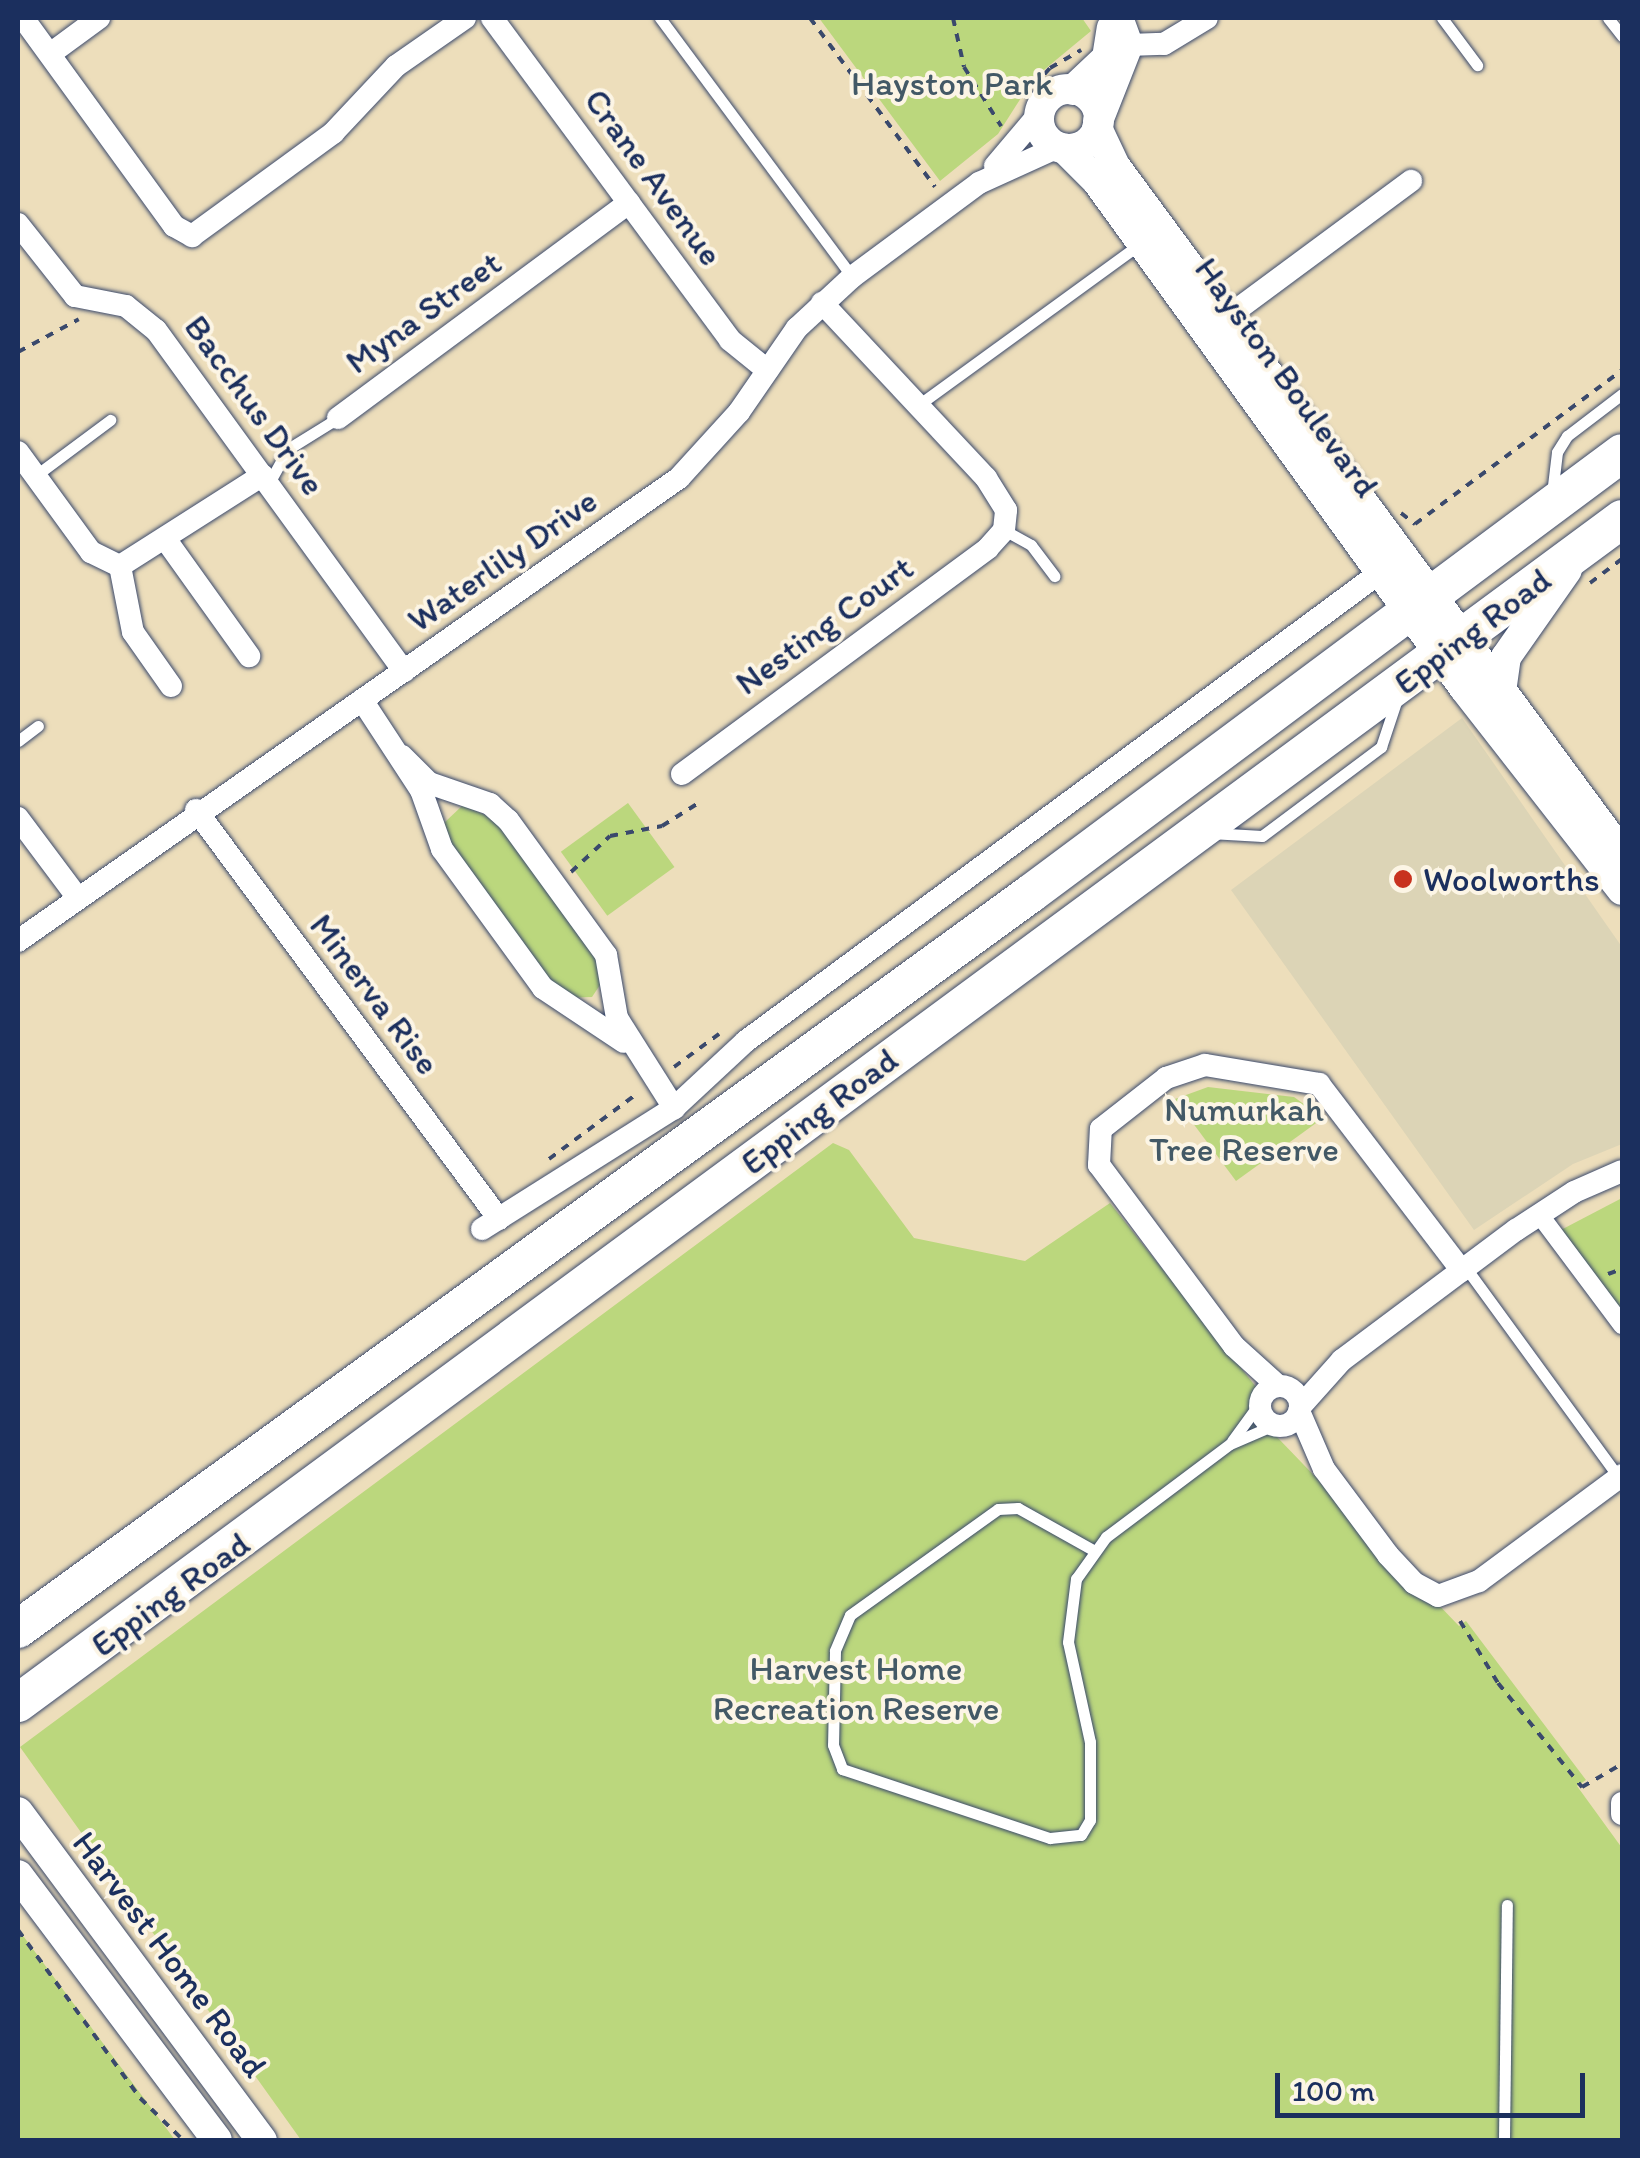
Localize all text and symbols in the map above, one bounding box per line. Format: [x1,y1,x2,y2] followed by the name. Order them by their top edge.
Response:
[851,62,1053,104] park label: Hayston Park
[576,81,732,273] street label: Crane Avenue
[337,242,509,382] street label: Myna Street
[1186,249,1388,505] street label: Hayston Boulevard
[175,306,335,504] street label: Bacchus Drive
[399,479,605,641] street label: Waterlily Drive
[727,546,921,704] street label: Nesting Court
[1386,559,1558,703] street label: Epping Road
[1423,858,1600,900] place label: Woolworths
[1392,868,1414,890] marker: Woolworths
[301,905,449,1083] street label: Minerva Rise
[733,1039,905,1183] street label: Epping Road
[1150,1088,1338,1170] park label: Numurkah Tree Reserve
[83,1523,257,1665] street label: Epping Road
[713,1647,999,1729] park label: Harvest Home Recreation Reserve
[64,1823,276,2085] street label: Harvest Home Road
[1280,2053,1590,2115] scale bar
[1292,2072,1375,2109] text: 100 m

